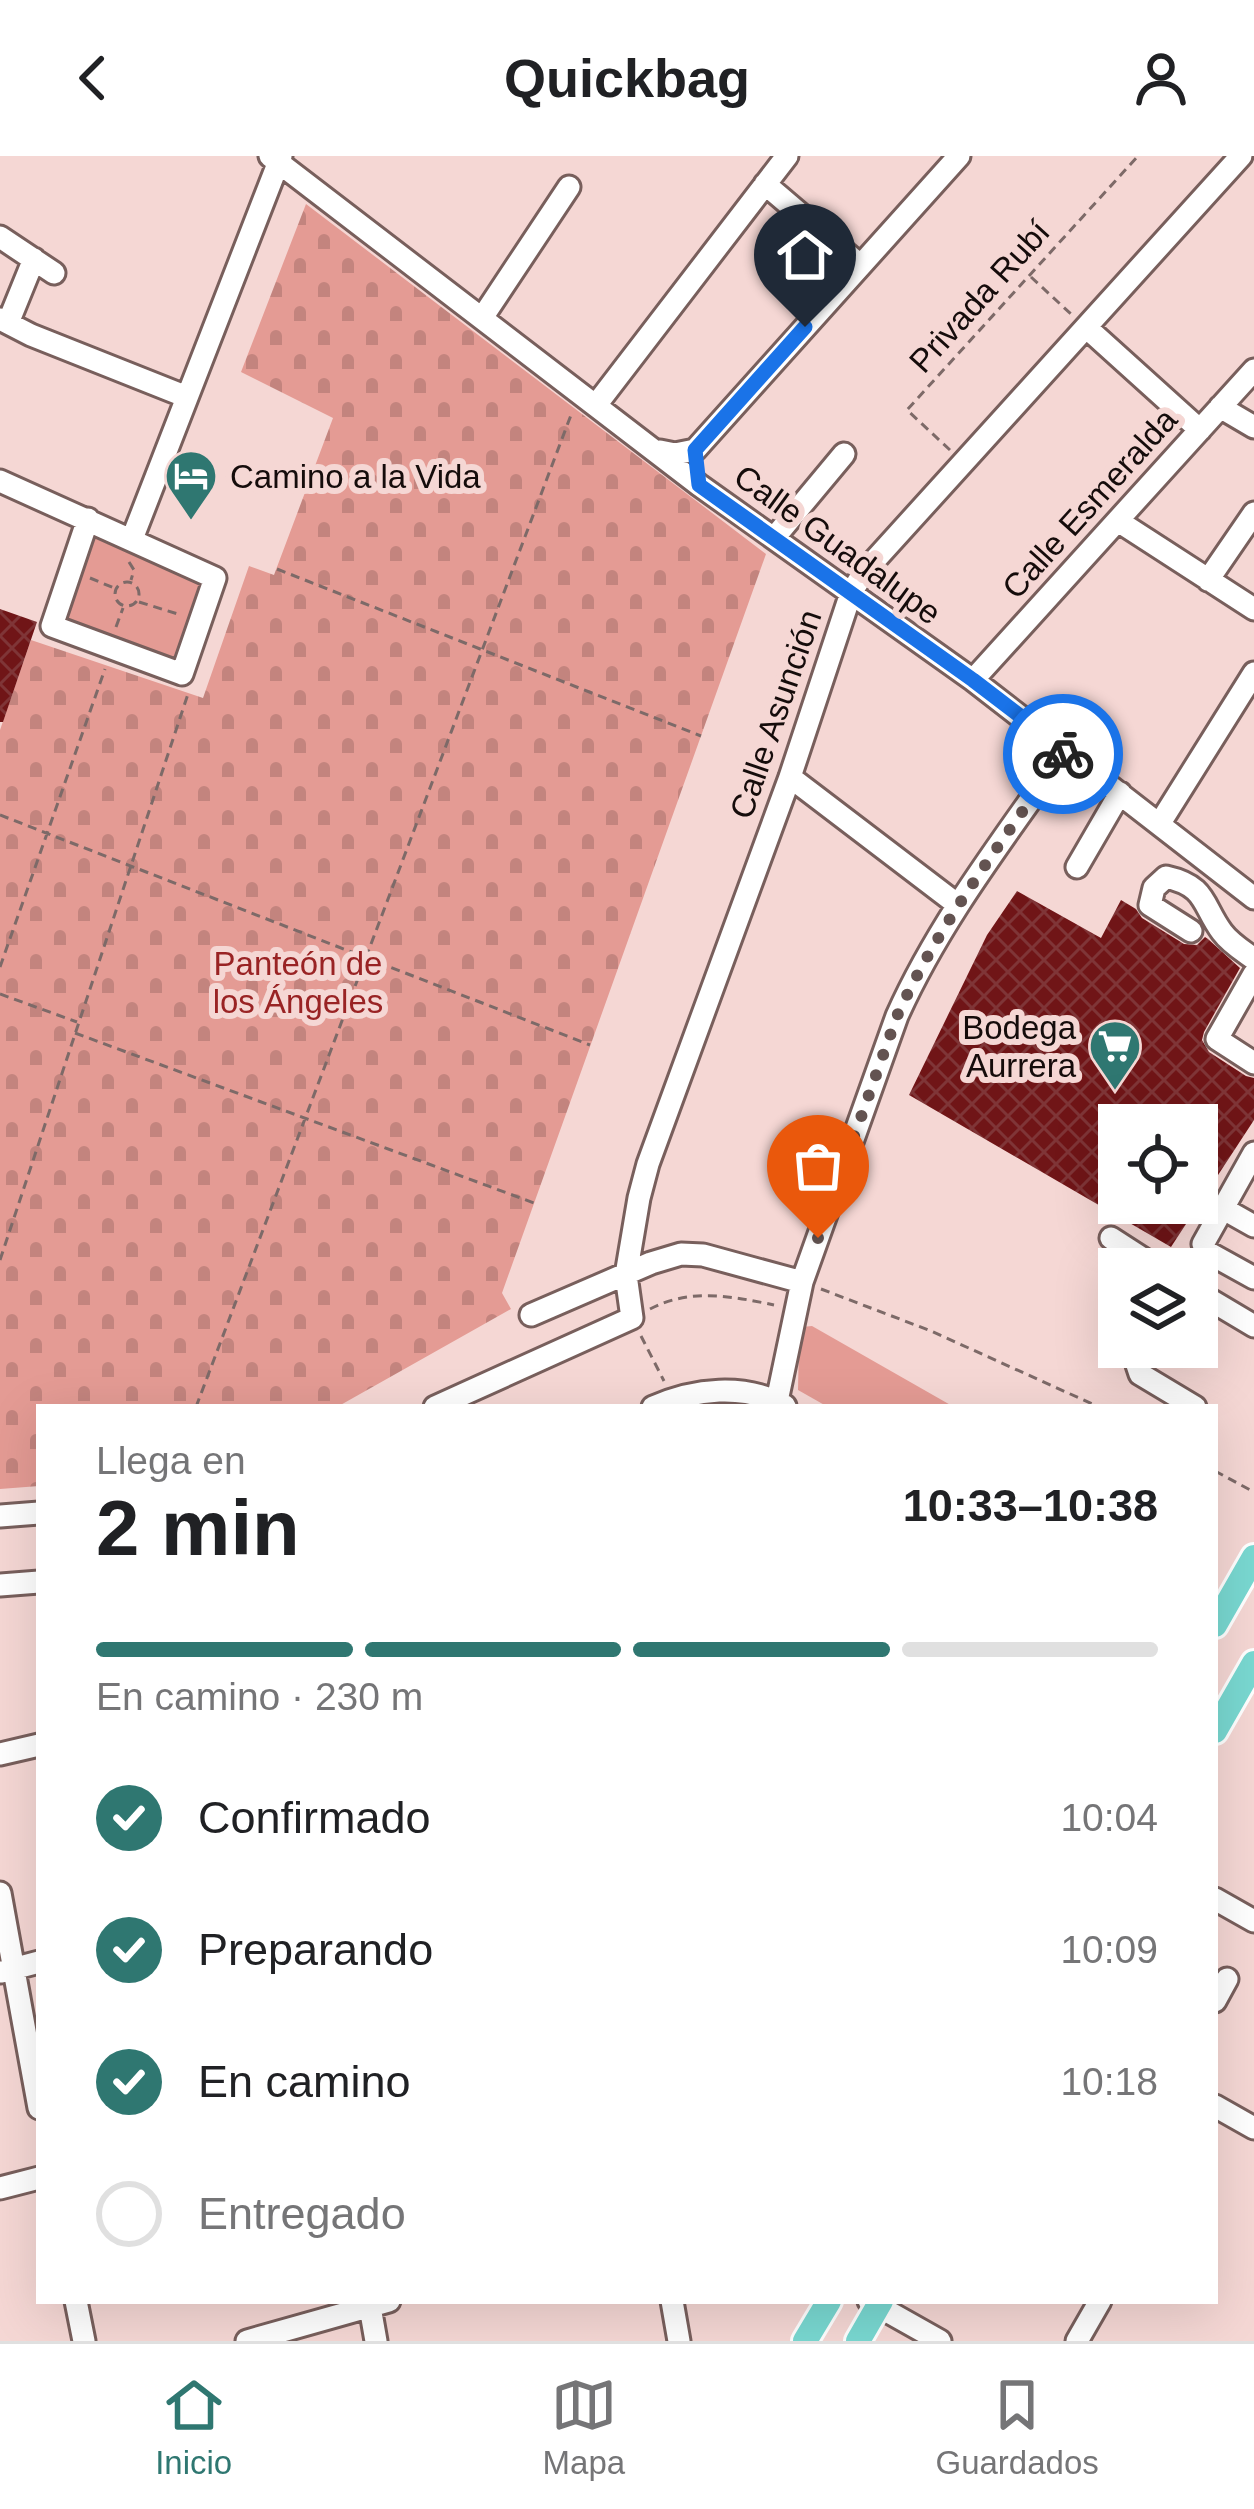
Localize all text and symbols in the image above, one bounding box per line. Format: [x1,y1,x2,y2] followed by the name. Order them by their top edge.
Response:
[60,45,126,111] icon: back
[1128,45,1194,111] icon: person
[504,48,750,108] text: Quickbag
[754,204,856,327] pin
[902,213,1057,380] street label: Privada Rubí
[772,222,838,288] icon: home
[995,401,1185,606] street label: Calle Esmeralda
[163,448,219,522] hotel icon: Camino a la Vida
[727,457,948,632] street label: Calle Guadalupe
[230,458,481,495] place label: Camino a la Vida
[722,605,829,823] street label: Calle Asunción
[1003,694,1123,814] courier
[1030,721,1096,787] icon: bike
[213,945,383,1020] park label: Panteón de los Ángeles
[962,1009,1077,1084] place label: Bodega Aurrera
[1087,1018,1143,1092] supermarket icon: Bodega Aurrera
[1098,1104,1218,1368] map controls
[1098,1104,1218,1224] button: locate
[767,1115,869,1238] pin
[785,1133,851,1199] icon: bag
[1098,1248,1218,1368] button: layers
[96,1439,246,1482] text: Llega en
[903,1480,1158,1531] text: 10:33–10:38
[96,1484,300,1572] text: 2 min
[96,1675,423,1718] text: En camino · 230 m
[96,1785,162,1851] icon: check
[198,1792,431,1843] text: Confirmado
[1060,1796,1158,1839] text: 10:04
[96,1917,162,1983] icon: check
[198,1924,433,1975] text: Preparando
[1060,1928,1158,1971] text: 10:09
[96,2049,162,2115] icon: check
[198,2056,411,2107] text: En camino
[1060,2060,1158,2103] text: 10:18
[198,2188,406,2239] text: Entregado
[155,2372,232,2482] tab: Inicio
[543,2372,625,2482] tab: Mapa
[936,2372,1099,2482] tab: Guardados

